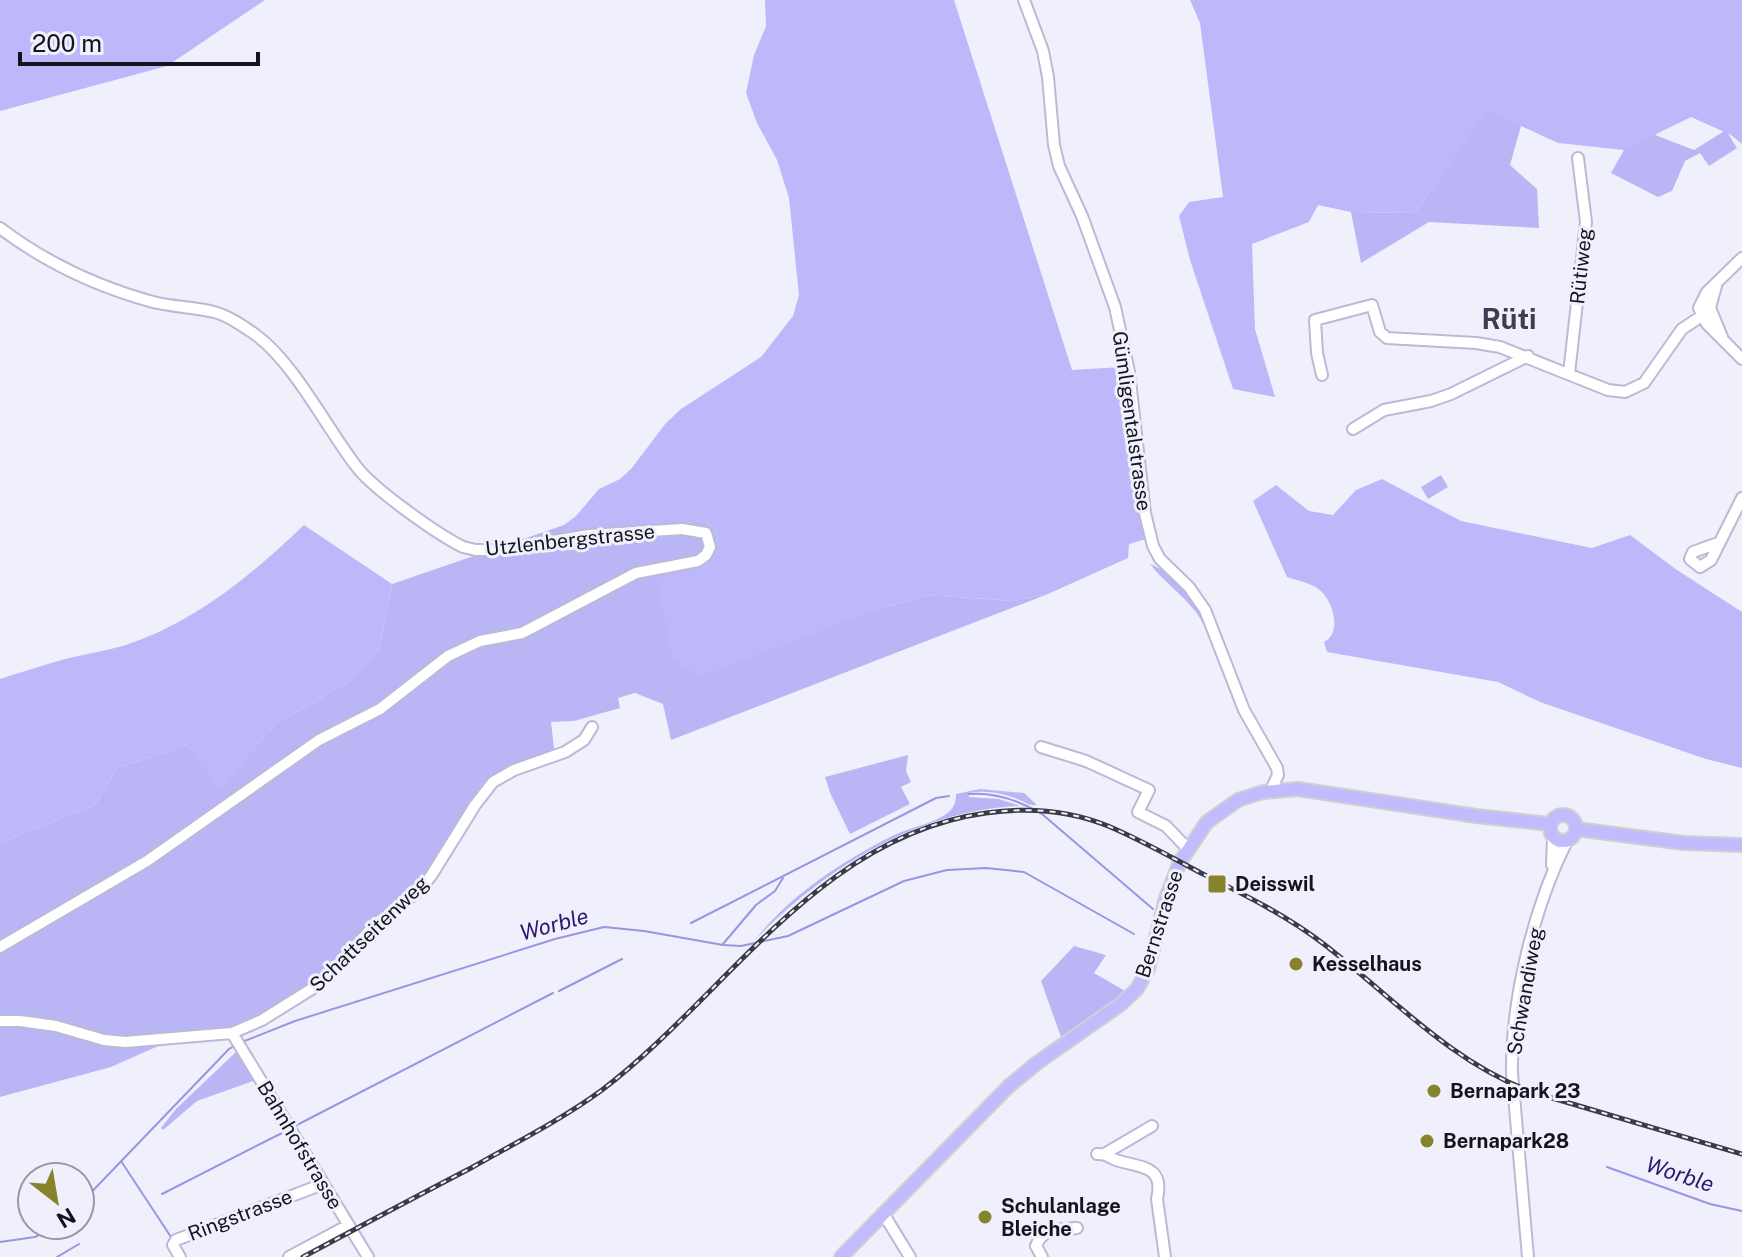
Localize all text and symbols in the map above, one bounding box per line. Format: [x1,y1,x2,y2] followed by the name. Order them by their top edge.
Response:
[20,16,258,66] scale bar
[32,29,102,57] text: 200 m
[1565,227,1597,305] street label: Rütiweg
[1481,302,1537,335] district label: Rüti
[1108,330,1156,512] street label: Gümligentalstrasse
[484,519,656,561] street label: Utzlenbergstrasse
[1130,867,1188,981] street label: Bernstrasse
[304,871,434,997] street label: Schattseitenweg
[1235,872,1315,896] place label: Deisswil
[1206,873,1228,895] marker: Deisswil
[517,902,591,946] water label: Worble
[1502,925,1548,1057] street label: Schwandiweg
[1312,952,1422,976] place label: Kesselhaus
[1287,955,1305,973] marker: Kesselhaus
[252,1077,348,1213] street label: Bahnhofstrasse
[1450,1079,1580,1103] place label: Bernapark 23
[1425,1082,1443,1100] marker: Bernapark 23
[1443,1129,1569,1153] place label: Bernapark28
[1418,1132,1436,1150] marker: Bernapark28
[1643,1151,1717,1197] water label: Worble
[16,1161,96,1241] north arrow
[184,1184,296,1246] street label: Ringstrasse
[1001,1194,1121,1241] place label: Schulanlage Bleiche
[52,1203,80,1234] text: N
[976,1208,994,1226] marker: Schulanlage Bleiche

